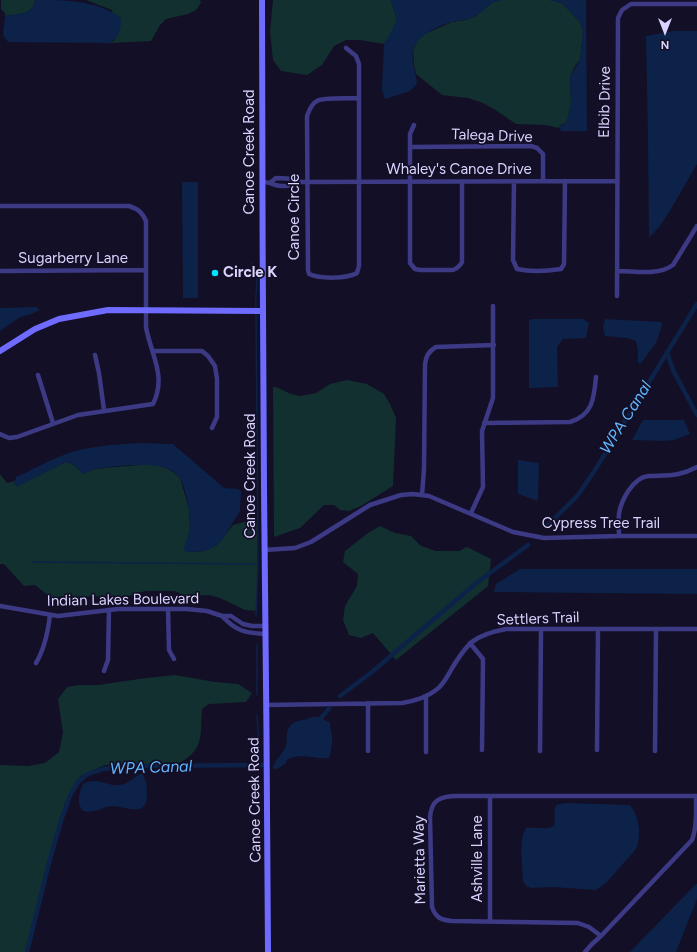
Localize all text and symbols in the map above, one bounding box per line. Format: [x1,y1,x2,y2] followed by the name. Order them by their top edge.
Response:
[645,12,685,52] north arrow
[661,38,669,51] text: N
[595,66,615,138] street label: Elbib Drive
[241,89,259,215] street label: Canoe Creek Road
[451,126,533,146] street label: Talega Drive
[386,161,532,179] street label: Whaley's Canoe Drive
[286,174,304,260] street label: Canoe Circle
[18,250,128,268] street label: Sugarberry Lane
[223,264,277,282] place label: Circle K
[210,268,220,278] marker: Circle K
[596,378,656,458] water label: WPA Canal
[242,413,260,539] street label: Canoe Creek Road
[542,515,660,533] street label: Cypress Tree Trail
[47,590,199,610] street label: Indian Lakes Boulevard
[496,609,580,629] street label: Settlers Trail
[245,737,265,863] street label: Canoe Creek Road
[110,757,192,779] water label: WPA Canal
[410,815,430,905] street label: Marietta Way
[469,815,487,903] street label: Ashville Lane

